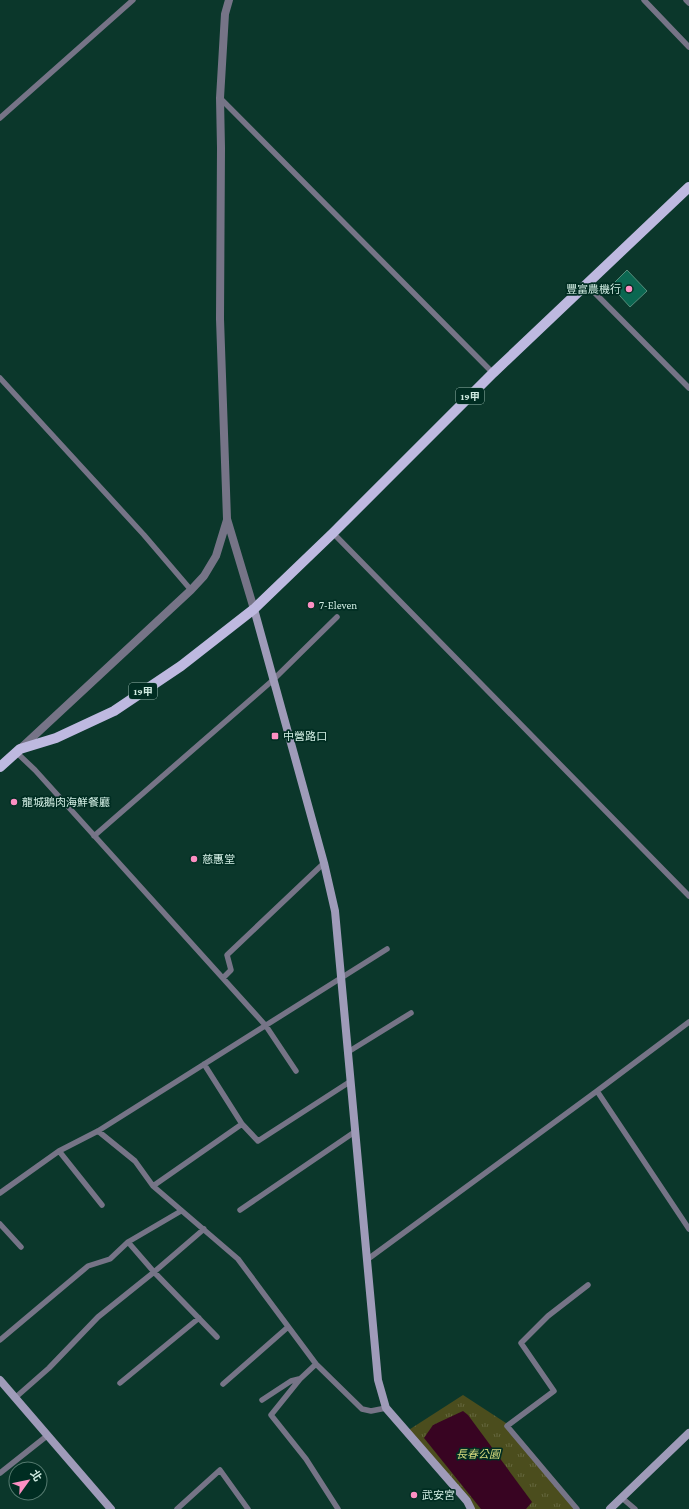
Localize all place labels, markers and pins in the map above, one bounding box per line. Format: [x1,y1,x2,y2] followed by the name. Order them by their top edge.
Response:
[566,283,621,295] place label: 豐富農機行
[624,284,634,294] marker: 豐富農機行
[319,599,357,611] place label: 7-Eleven
[306,600,316,610] marker: 7-Eleven
[283,730,327,742] place label: 中營路口
[270,731,280,741] marker: 中營路口
[22,796,110,808] place label: 龍城鵝肉海鮮餐廳
[9,797,19,807] marker: 龍城鵝肉海鮮餐廳
[202,853,235,865] place label: 慈惠堂
[189,854,199,864] marker: 慈惠堂
[422,1489,455,1501] place label: 武安宮
[409,1490,419,1500] marker: 武安宮

